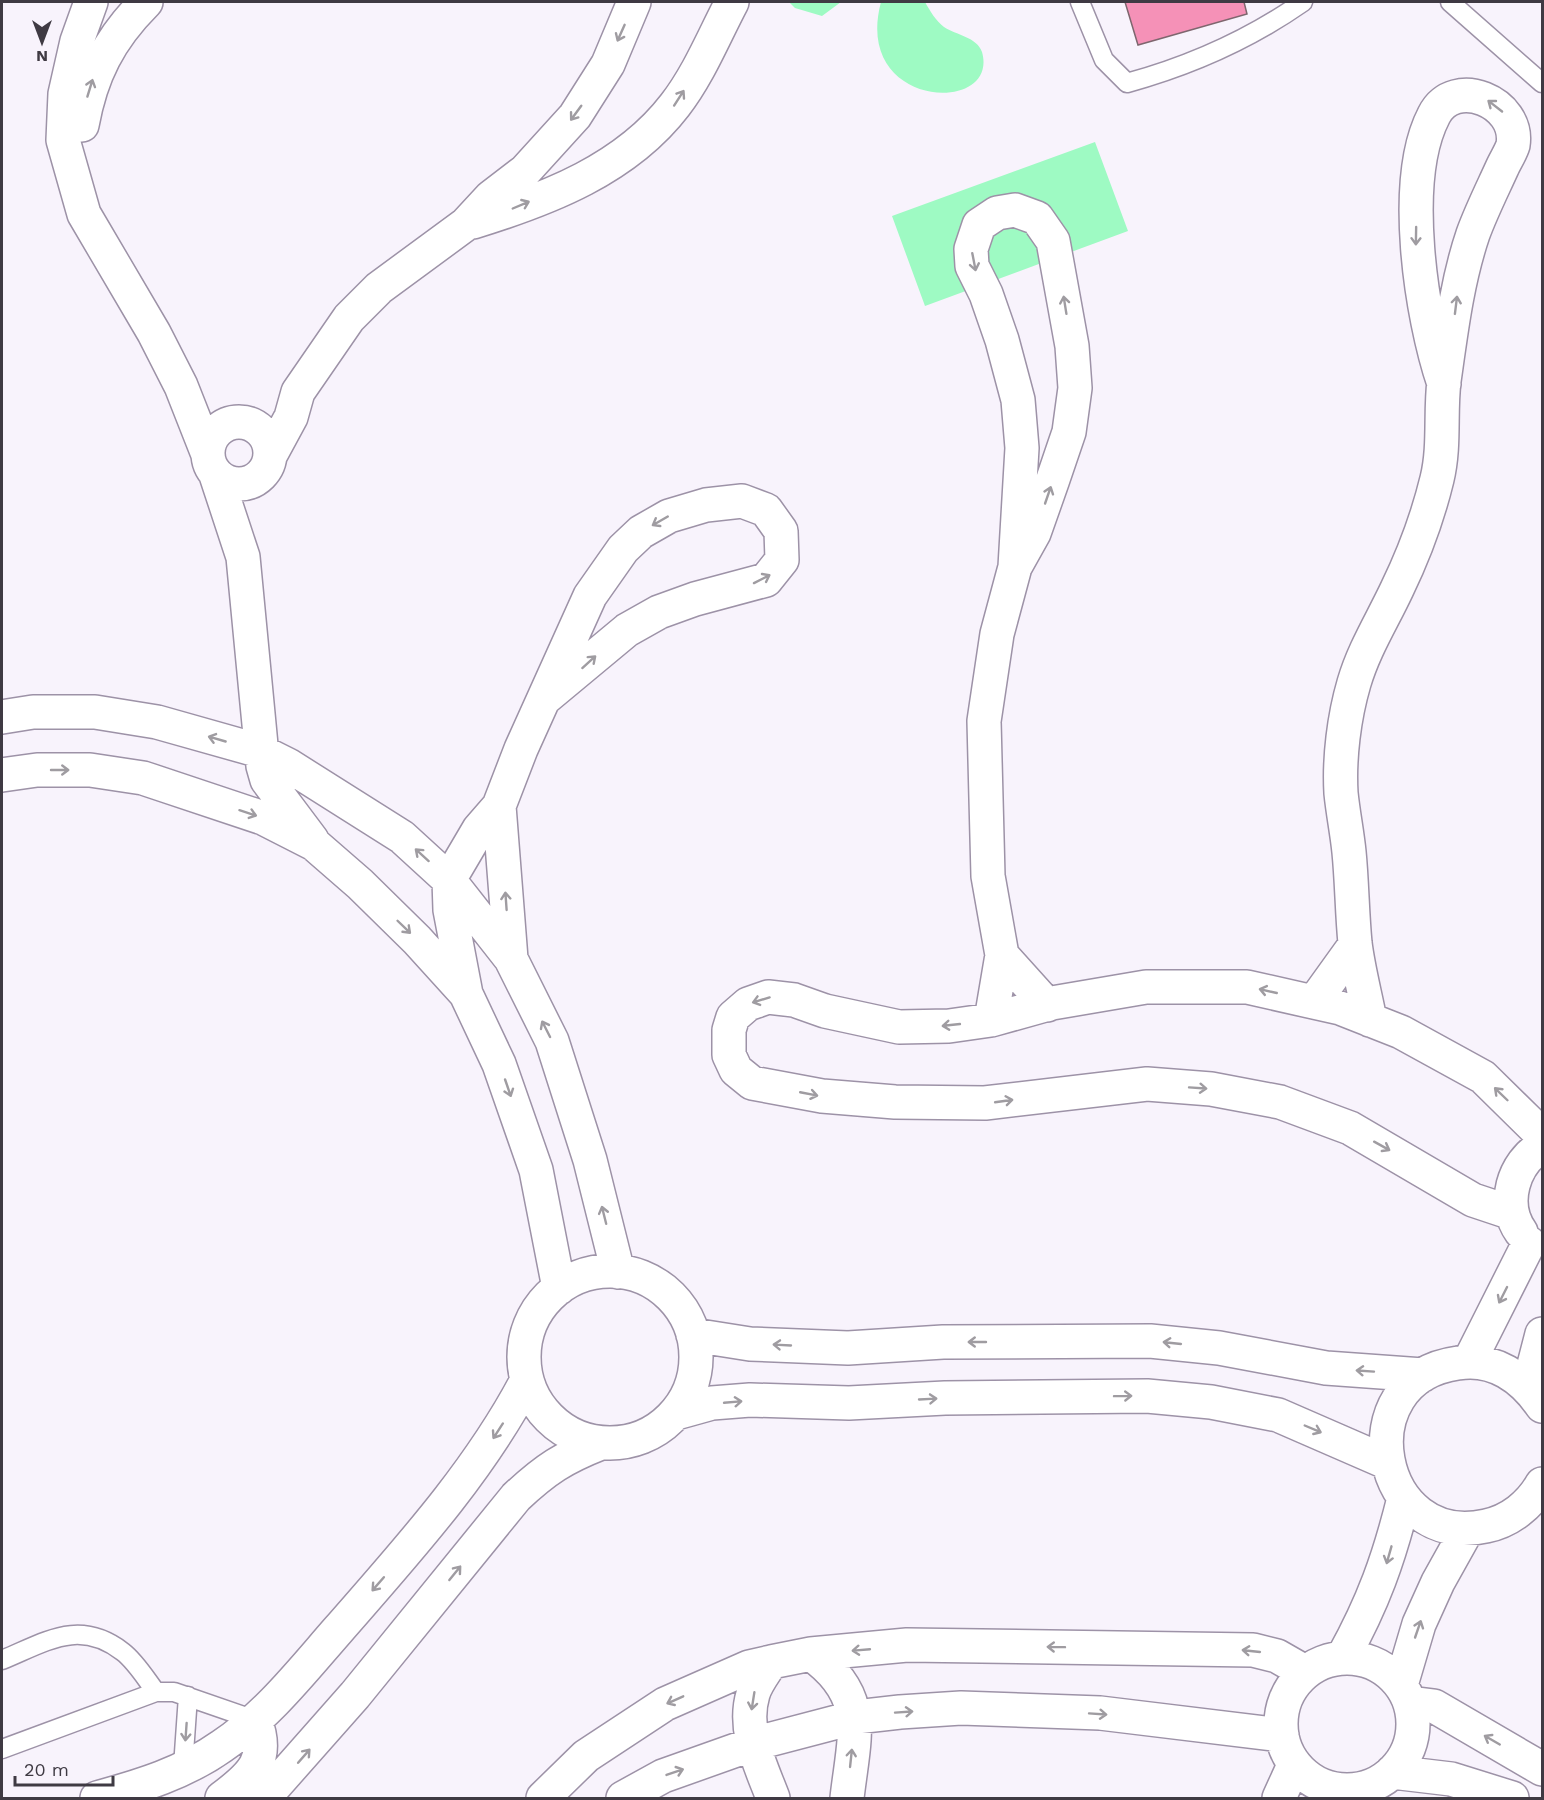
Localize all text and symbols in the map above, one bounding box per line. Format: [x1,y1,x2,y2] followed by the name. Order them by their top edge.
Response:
[12,12,72,72] north arrow
[615,23,626,42] one-way arrow
[36,47,48,66] text: N
[85,79,96,98] one-way arrow
[673,90,685,107] one-way arrow
[1487,100,1503,113] one-way arrow
[570,105,582,121] one-way arrow
[511,199,529,210] one-way arrow
[1410,225,1422,245] one-way arrow
[968,252,979,271] one-way arrow
[1059,295,1070,315] one-way arrow
[1451,296,1462,316] one-way arrow
[1043,486,1054,505] one-way arrow
[651,516,669,527] one-way arrow
[753,573,770,585] one-way arrow
[581,655,596,669] one-way arrow
[208,733,227,744] one-way arrow
[49,764,69,776] one-way arrow
[238,808,257,819] one-way arrow
[414,848,429,862] one-way arrow
[500,891,511,911] one-way arrow
[396,919,411,933] one-way arrow
[1258,985,1277,997] one-way arrow
[752,995,771,1006] one-way arrow
[942,1020,962,1031] one-way arrow
[540,1021,552,1039] one-way arrow
[503,1079,514,1097] one-way arrow
[1187,1082,1207,1093] one-way arrow
[1493,1087,1508,1102] one-way arrow
[799,1089,819,1100] one-way arrow
[993,1095,1013,1106] one-way arrow
[1373,1140,1390,1152] one-way arrow
[598,1206,609,1225] one-way arrow
[1496,1285,1508,1303] one-way arrow
[968,1336,988,1348] one-way arrow
[1163,1337,1182,1348] one-way arrow
[773,1340,793,1351] one-way arrow
[1355,1365,1375,1376] one-way arrow
[1112,1390,1132,1402] one-way arrow
[917,1393,937,1404] one-way arrow
[723,1396,742,1407] one-way arrow
[492,1422,504,1439] one-way arrow
[1304,1424,1322,1435] one-way arrow
[1383,1545,1394,1564] one-way arrow
[448,1565,461,1581] one-way arrow
[371,1576,385,1591] one-way arrow
[1414,1620,1425,1639] one-way arrow
[1046,1641,1066,1653] one-way arrow
[852,1645,872,1656] one-way arrow
[1241,1645,1261,1656] one-way arrow
[747,1690,758,1710] one-way arrow
[666,1694,684,1706] one-way arrow
[893,1706,913,1717] one-way arrow
[1088,1708,1108,1719] one-way arrow
[180,1721,191,1741] one-way arrow
[1484,1734,1501,1746] one-way arrow
[297,1748,310,1764] one-way arrow
[846,1748,857,1768] one-way arrow
[15,1749,112,1787] scale bar
[24,1759,69,1780] text: 20 m
[665,1765,684,1776] one-way arrow

